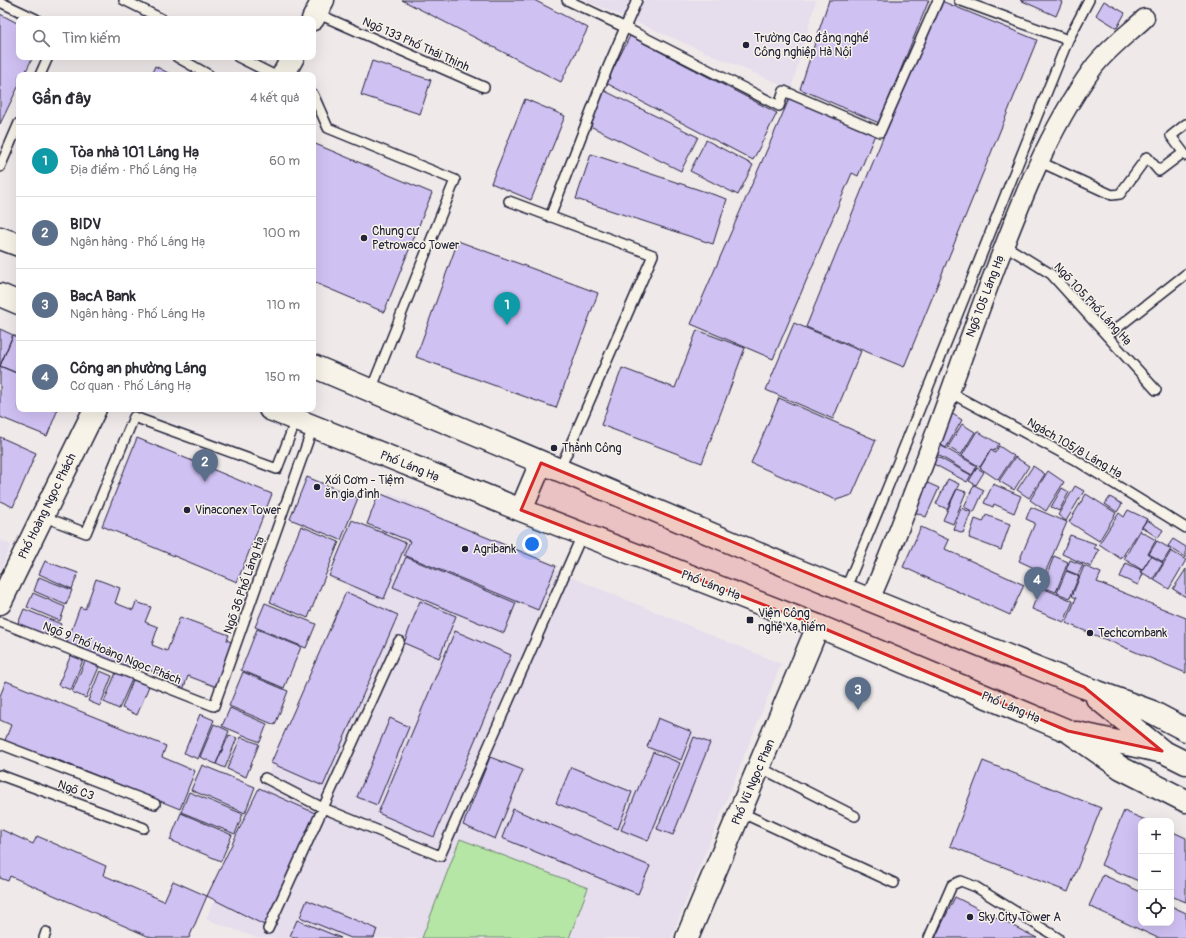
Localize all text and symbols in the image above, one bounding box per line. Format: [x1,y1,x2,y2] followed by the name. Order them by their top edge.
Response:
[360,13,472,75] street label: Ngõ 133 Phố Thái Thịnh
[16,16,316,60] search box
[30,27,52,49] icon: search
[62,29,121,48] text: Tìm kiếm
[754,30,869,60] place label: Trường Cao đẳng nghề Công nghiệp Hà Nội
[741,40,751,50] marker: Trường Cao đẳng nghề Công nghiệp Hà Nội
[32,88,91,109] text: Gần đây
[250,90,300,106] text: 4 kết quả
[70,143,199,162] text: Tòa nhà 101 Láng Hạ
[42,153,48,169] text: 1
[269,153,300,169] text: 60 m
[70,162,197,178] text: Địa điểm · Phố Láng Hạ
[70,215,101,234] text: BIDV
[372,224,460,253] place label: Chung cư Petrowaco Tower
[41,225,49,241] text: 2
[263,225,300,241] text: 100 m
[359,233,369,243] marker: Chung cư Petrowaco Tower
[70,234,205,250] text: Ngân hàng · Phố Láng Hạ
[963,253,1008,339] street label: Ngõ 105 Láng Hạ
[1050,259,1136,349] street label: Ngõ 105 Phố Láng Hạ
[70,287,136,306] text: BacA Bank
[494,292,520,325] pin: 1
[41,297,49,313] text: 3
[267,297,300,313] text: 110 m
[70,306,205,322] text: Ngân hàng · Phố Láng Hạ
[70,359,206,378] text: Công an phường Láng
[41,369,49,385] text: 4
[265,369,300,385] text: 150 m
[70,378,192,394] text: Cơ quan · Phố Láng Hạ
[1024,415,1125,482] street label: Ngách 105/8 Láng Hạ
[562,441,622,456] place label: Thành Công
[549,443,559,453] marker: Thành Công
[378,447,442,485] street label: Phố Láng Hạ
[192,449,218,482] pin: 2
[14,450,80,562] street label: Phố Hoàng Ngọc Phách
[325,473,404,502] place label: Xới Cơm - Tiệm ăn gia đình
[312,482,322,492] marker: Xới Cơm - Tiệm ăn gia đình
[195,503,282,518] place label: Vinaconex Tower
[182,505,192,515] marker: Vinaconex Tower
[220,534,268,636] street label: Ngõ 36 Phố Láng Hạ
[522,534,542,554] your location
[473,542,516,557] place label: Agribank
[460,544,470,554] marker: Agribank
[679,566,743,604] street label: Phố Láng Hạ
[1024,567,1050,600] pin: 4
[758,606,826,635] place label: Viện Công nghệ Xạ hiếm
[745,615,755,625] marker: Viện Công nghệ Xạ hiếm
[40,618,184,688] street label: Ngõ 9 Phố Hoàng Ngọc Phách
[1098,626,1167,641] place label: Techcombank
[1085,628,1095,638] marker: Techcombank
[845,677,871,710] pin: 3
[979,687,1043,727] street label: Phố Láng Hạ
[728,736,778,827] street label: Phố Vũ Ngọc Phan
[56,777,96,804] street label: Ngõ C3
[1138,818,1174,926] map controls
[1138,818,1174,854] button: +
[1138,854,1174,890] button: −
[1138,890,1174,926] button: locate
[978,910,1061,925] place label: Sky City Tower A
[965,912,975,922] marker: Sky City Tower A

